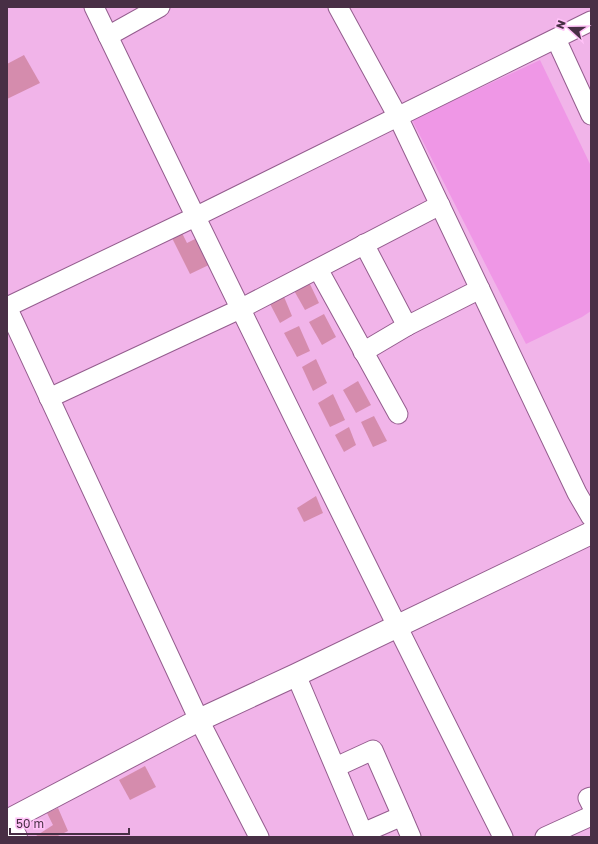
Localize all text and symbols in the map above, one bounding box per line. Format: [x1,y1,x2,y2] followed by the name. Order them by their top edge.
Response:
[550,8,590,48] north arrow
[553,18,568,30] text: N
[10,810,129,836] scale bar
[16,816,44,831] text: 50 m

